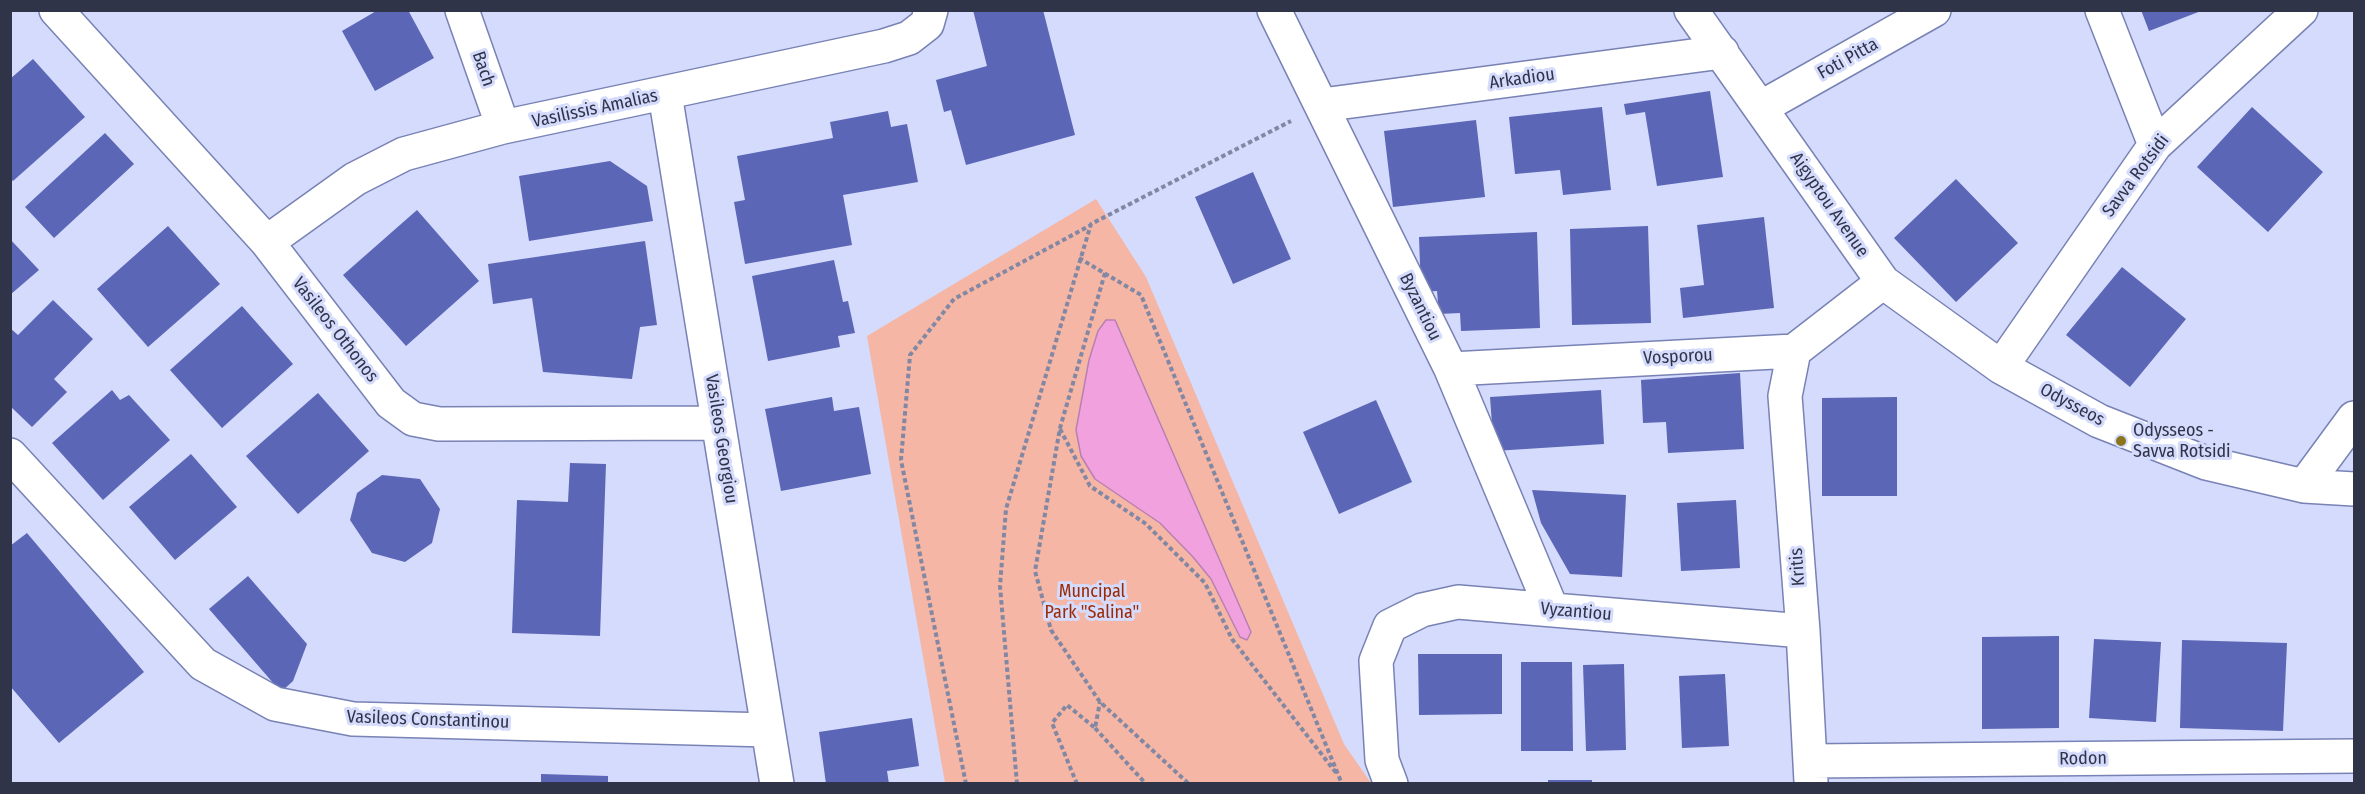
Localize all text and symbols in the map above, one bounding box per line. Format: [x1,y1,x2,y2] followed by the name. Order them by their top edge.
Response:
[1814,34,1882,84] street label: Foti Pitta
[467,49,499,89] street label: Bach
[1488,64,1556,94] street label: Arkadiou
[530,85,660,133] street label: Vasilissis Amalias
[2098,131,2174,221] street label: Savva Rotsidi
[1785,148,1873,262] street label: Aigyptou Avenue
[1394,270,1446,344] street label: Byzantiou
[287,273,383,387] street label: Vasileos Othonos
[1643,344,1713,370] street label: Vosporou
[700,373,742,505] street label: Vasileos Georgiou
[2036,379,2108,431] street label: Odysseos
[2133,420,2231,462] place label: Odysseos - Savva Rotsidi
[2114,434,2128,448] marker: Odysseos - Savva Rotsidi
[1786,547,1810,587] street label: Kritis
[1045,581,1139,624] park label: Muncipal Park "Salina"
[1539,598,1613,626] street label: Vyzantiou
[346,706,510,734] street label: Vasileos Constantinou
[2059,748,2107,770] street label: Rodon

